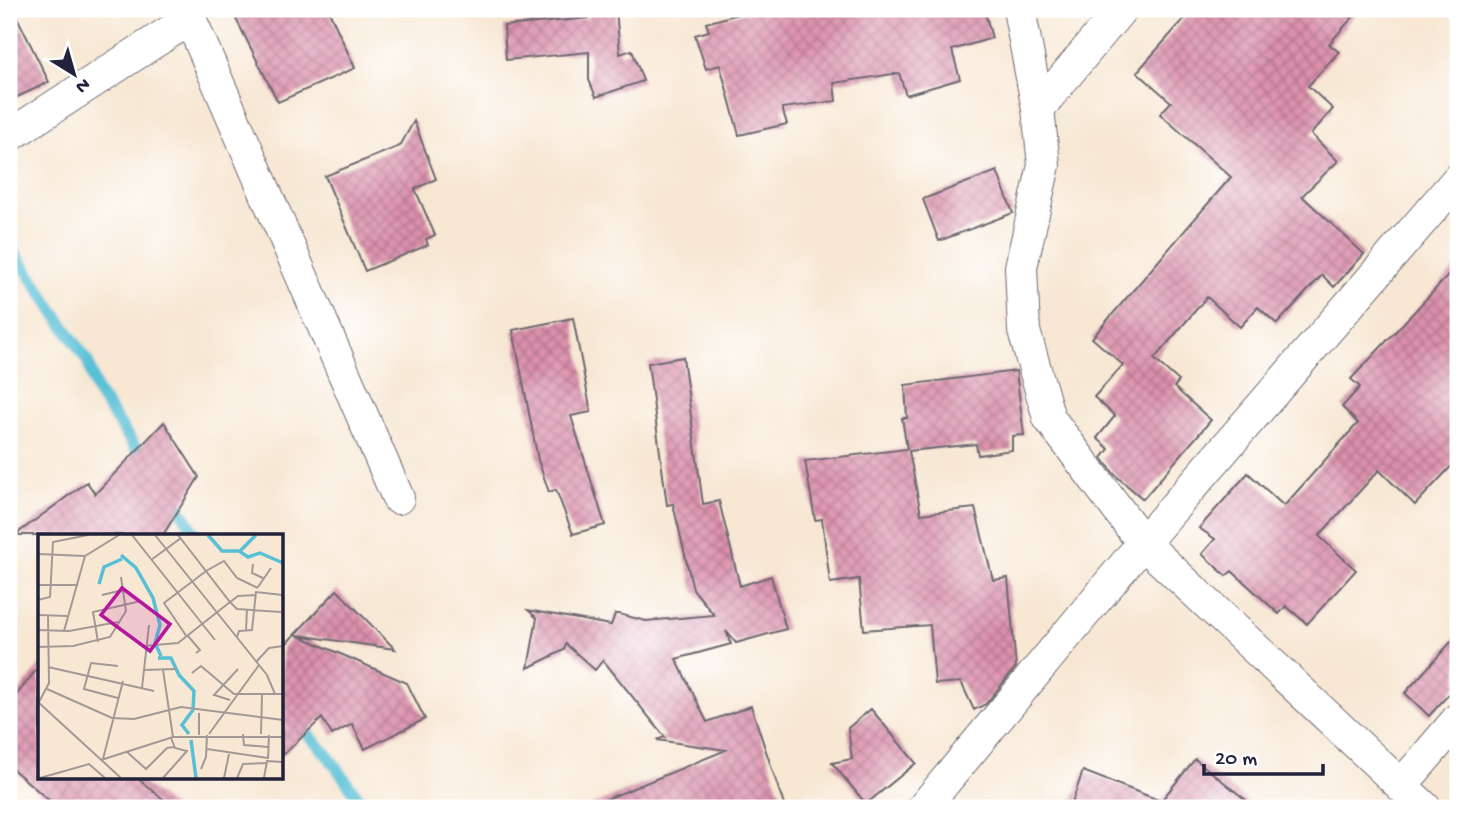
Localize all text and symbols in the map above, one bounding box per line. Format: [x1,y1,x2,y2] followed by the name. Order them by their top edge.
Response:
[38,38,108,108] north arrow
[70,72,94,98] text: N
[38,534,284,778] inset map
[1204,733,1324,777] scale bar
[1215,748,1257,773] text: 20 m

